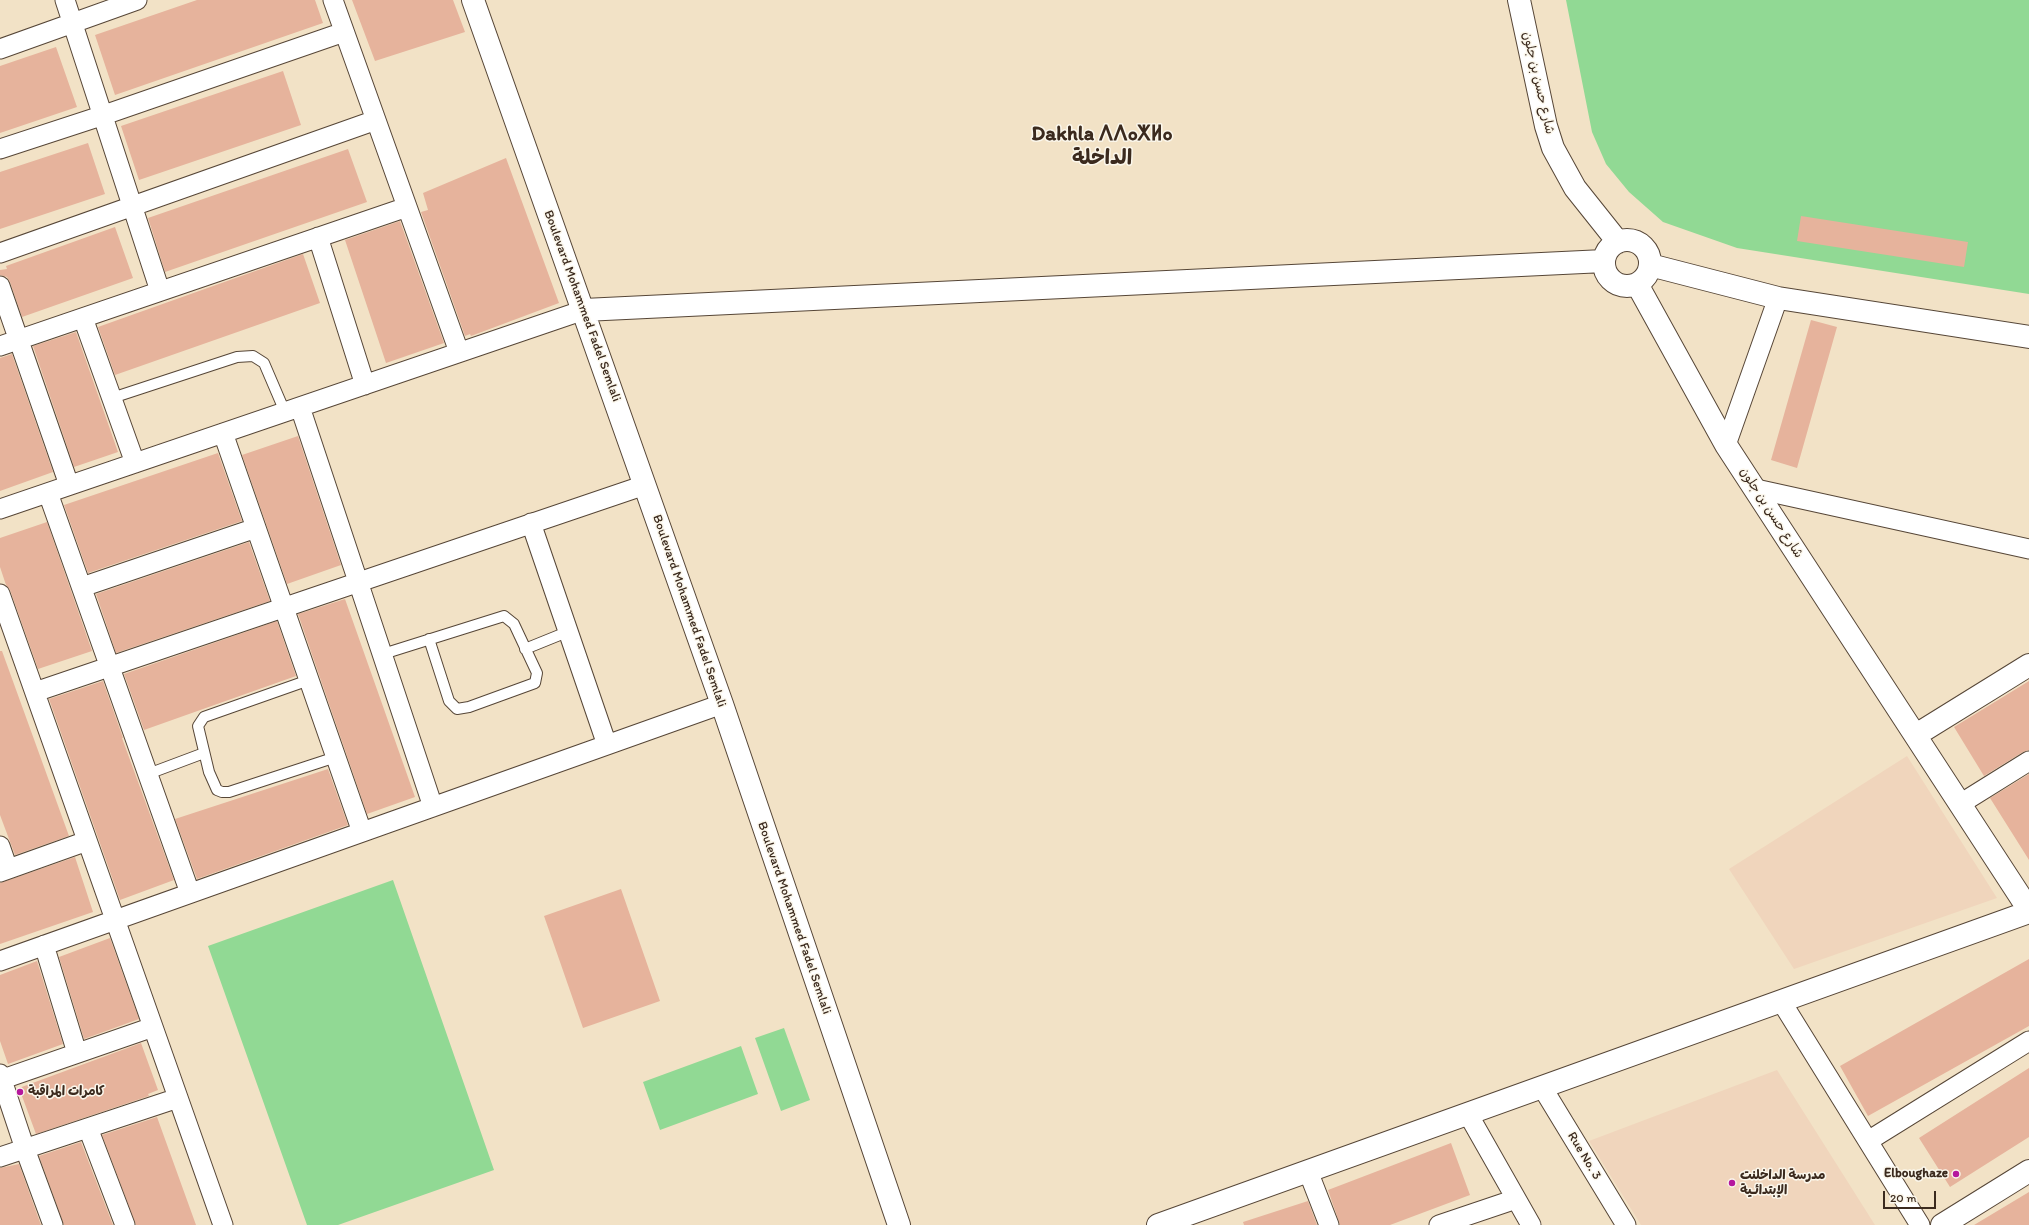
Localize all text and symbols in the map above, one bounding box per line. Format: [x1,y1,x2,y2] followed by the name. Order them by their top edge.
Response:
[1519,30,1557,136] street label: شارع حسن بن جلون
[1031,122,1173,172] district label: Dakhla ⴷⴷⴰⵅⵍⴰ الداخلة
[540,208,624,404] street label: Boulevard Mohammed Fadel Semlali
[1736,465,1806,561] street label: شارع حسن بن جلون
[649,513,729,709] street label: Boulevard Mohammed Fadel Semlali
[754,820,834,1016] street label: Boulevard Mohammed Fadel Semlali
[28,1084,105,1100] place label: كامرات المراقبة
[15,1087,25,1097] marker: كامرات المراقبة
[1564,1129,1604,1183] street label: Rue No. 3
[1884,1166,1948,1182] place label: Elboughaze
[1740,1168,1825,1199] place label: مدرسة الداخلنت الإبتدائـية
[1951,1169,1961,1179] marker: Elboughaze
[1727,1178,1737,1188] marker: مدرسة الداخلنت الإبتدائـية
[1885,1183,1938,1209] scale bar
[1890,1191,1917,1205] text: 20 m

